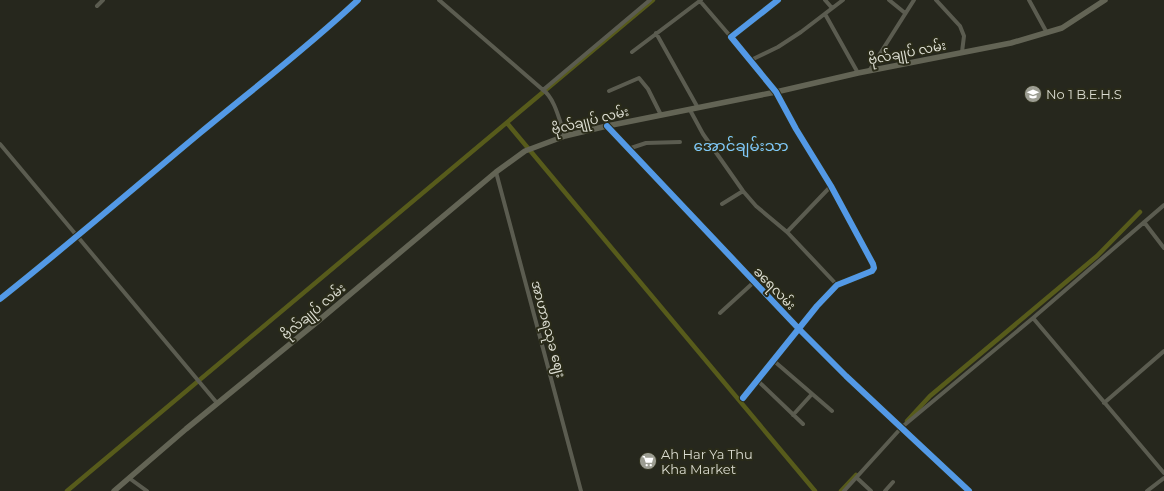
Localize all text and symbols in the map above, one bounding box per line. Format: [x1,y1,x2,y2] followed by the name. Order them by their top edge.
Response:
[867,37,948,70] street label: ဗိုလ်ချုပ် လမ်း
[1023,84,1043,104] school or university icon: No 1 B.E.H.S
[1046,86,1122,102] place label: No 1 B.E.H.S
[550,103,631,140] street label: ဗိုလ်ချုပ် လမ်း
[694,136,789,158] district label: အောင်ချမ်းသာ
[748,263,799,315] street label: ခရေလမ်း
[278,279,350,345] street label: ဗိုလ်ချုပ် လမ်း
[525,279,570,380] street label: အာဟာရသုခ ဈေး
[661,446,753,477] place label: Ah Har Ya Thu Kha Market
[638,451,658,471] supermarket icon: Ah Har Ya Thu Kha Market

